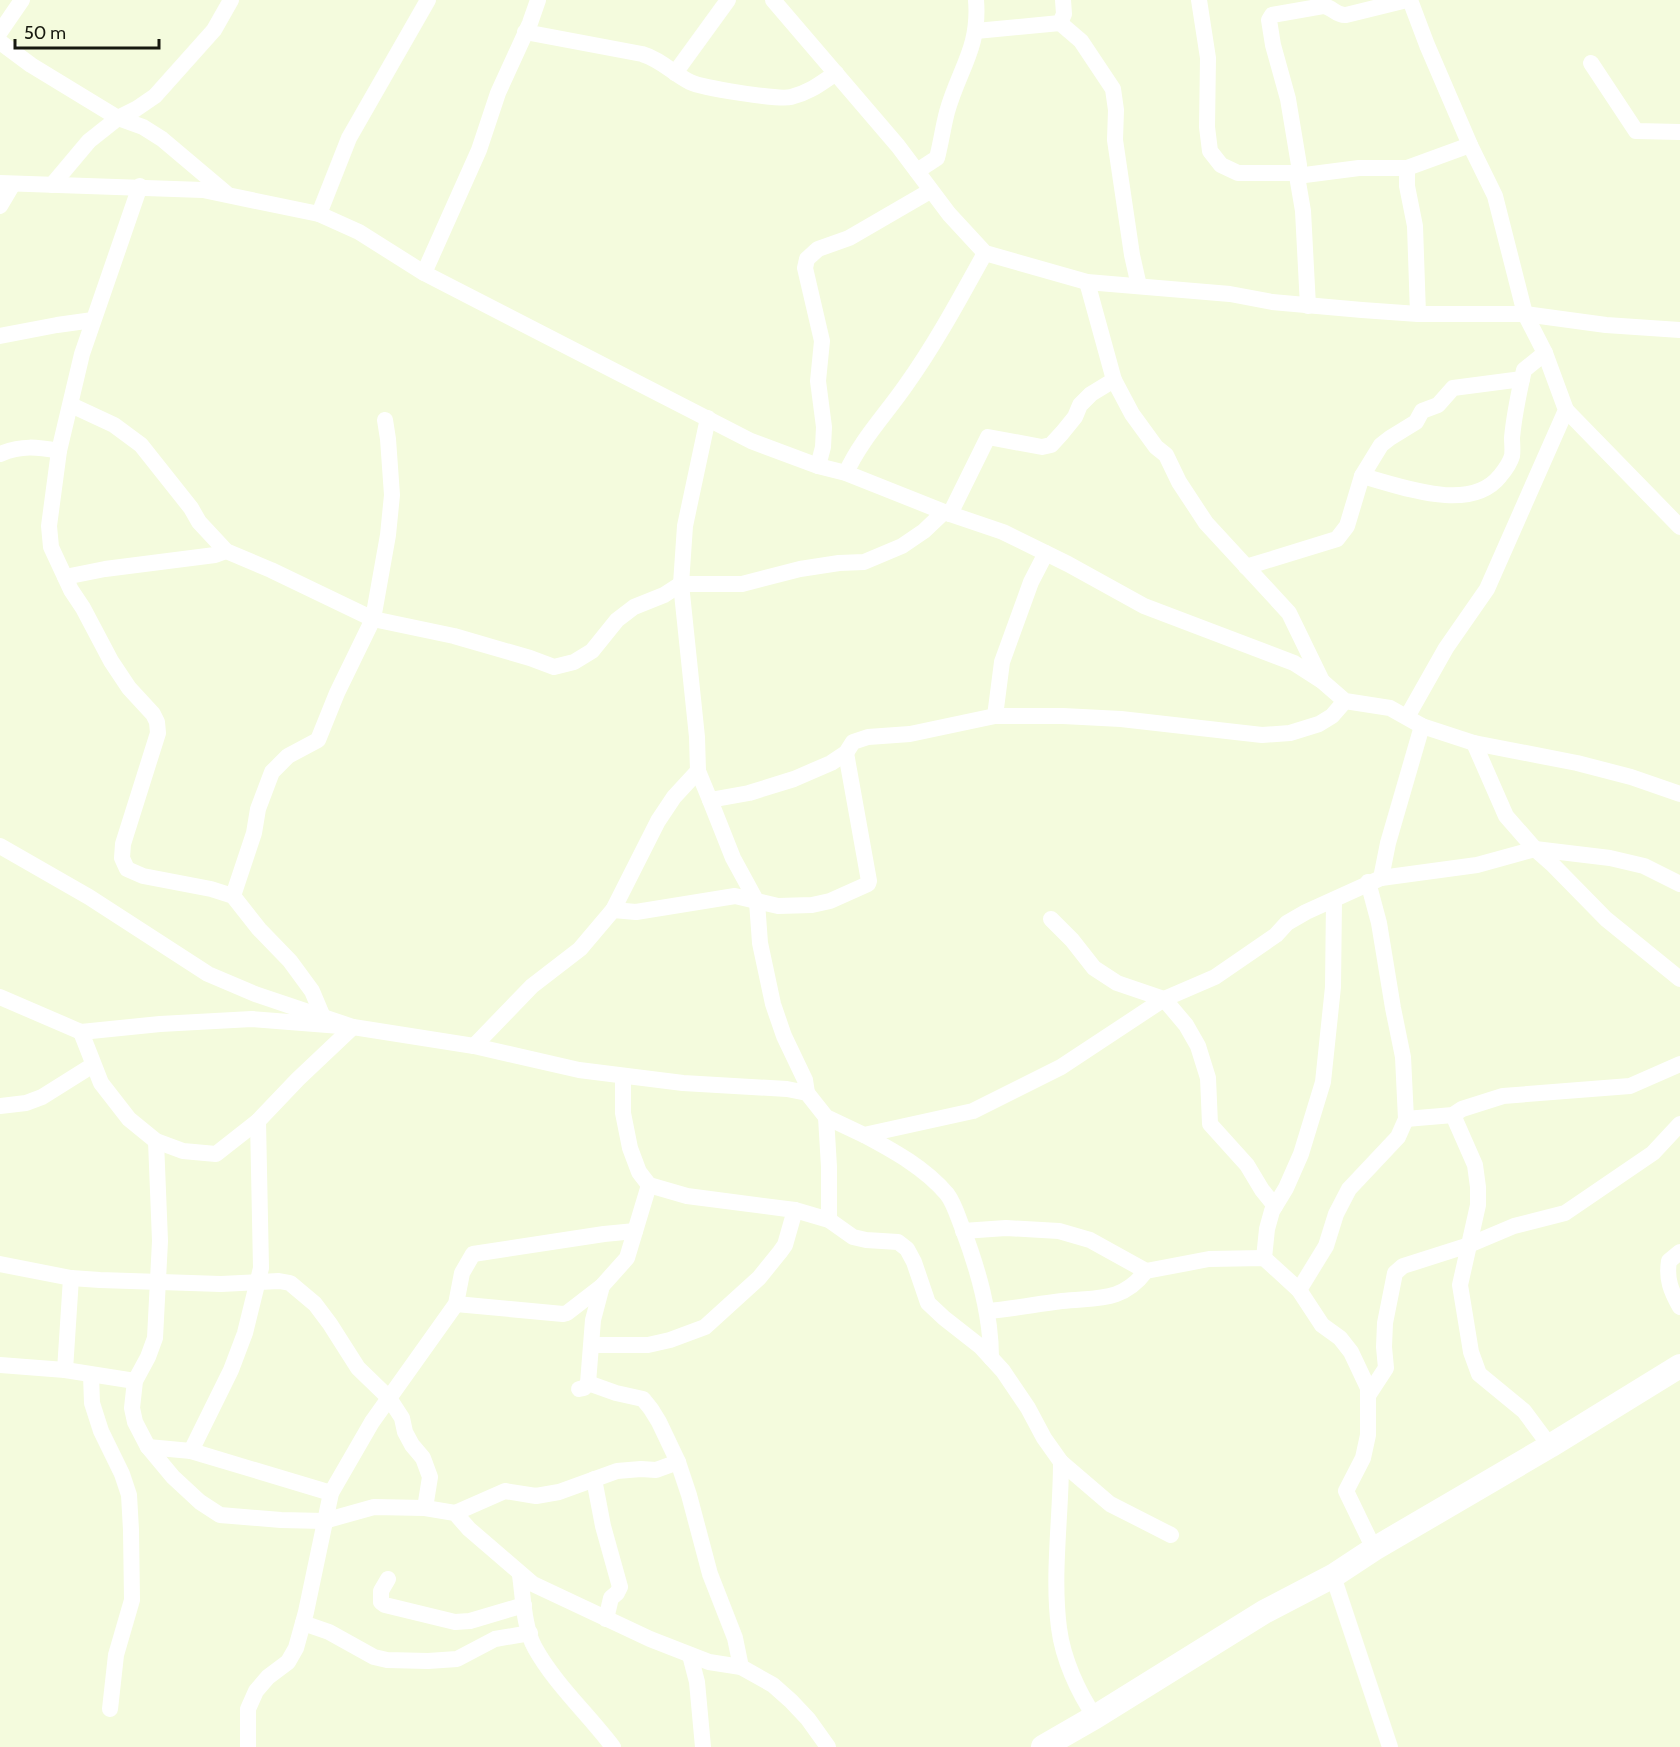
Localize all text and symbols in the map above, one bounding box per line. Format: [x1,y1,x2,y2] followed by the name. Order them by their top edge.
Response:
[15,12,159,50] scale bar
[24,22,66,44] text: 50 m

